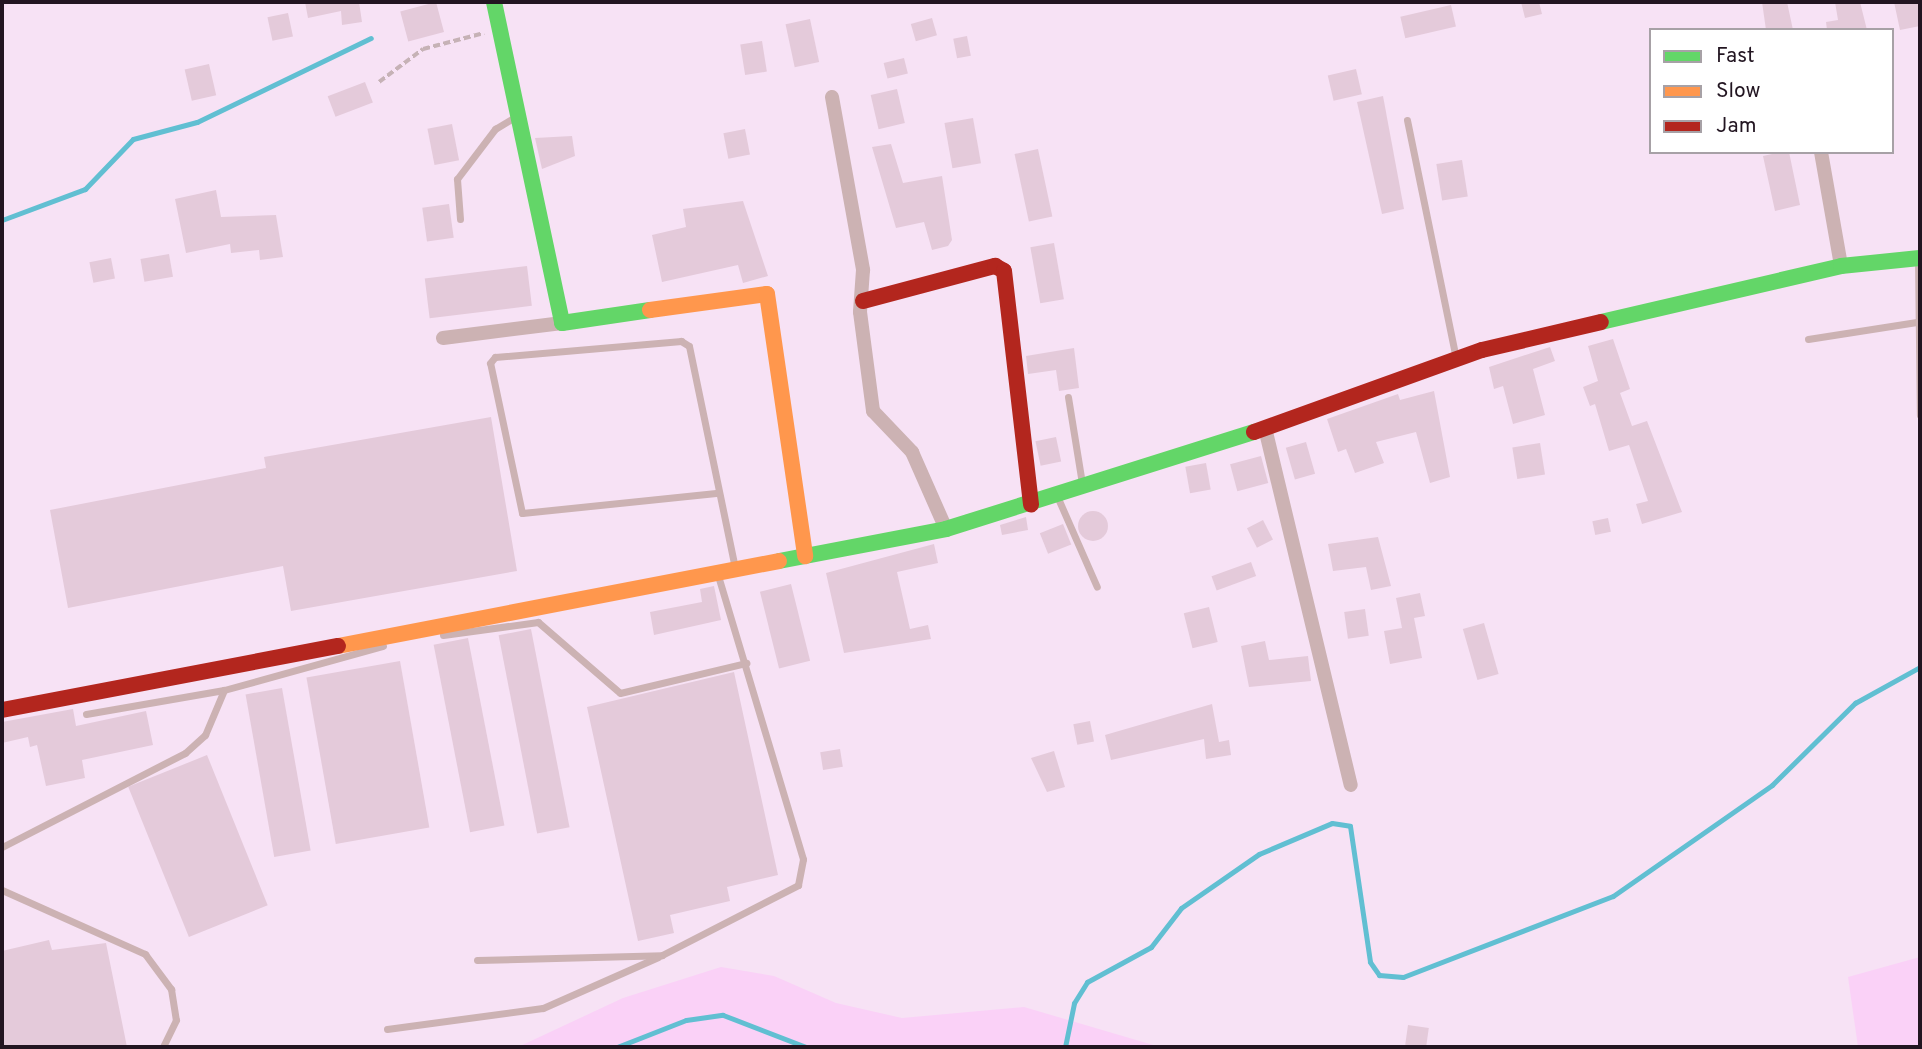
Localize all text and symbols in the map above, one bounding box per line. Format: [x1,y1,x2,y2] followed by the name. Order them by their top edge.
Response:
[1649,28,1894,154] legend
[1716,43,1755,70] text: Fast
[1716,78,1761,105] text: Slow
[1716,113,1757,140] text: Jam

